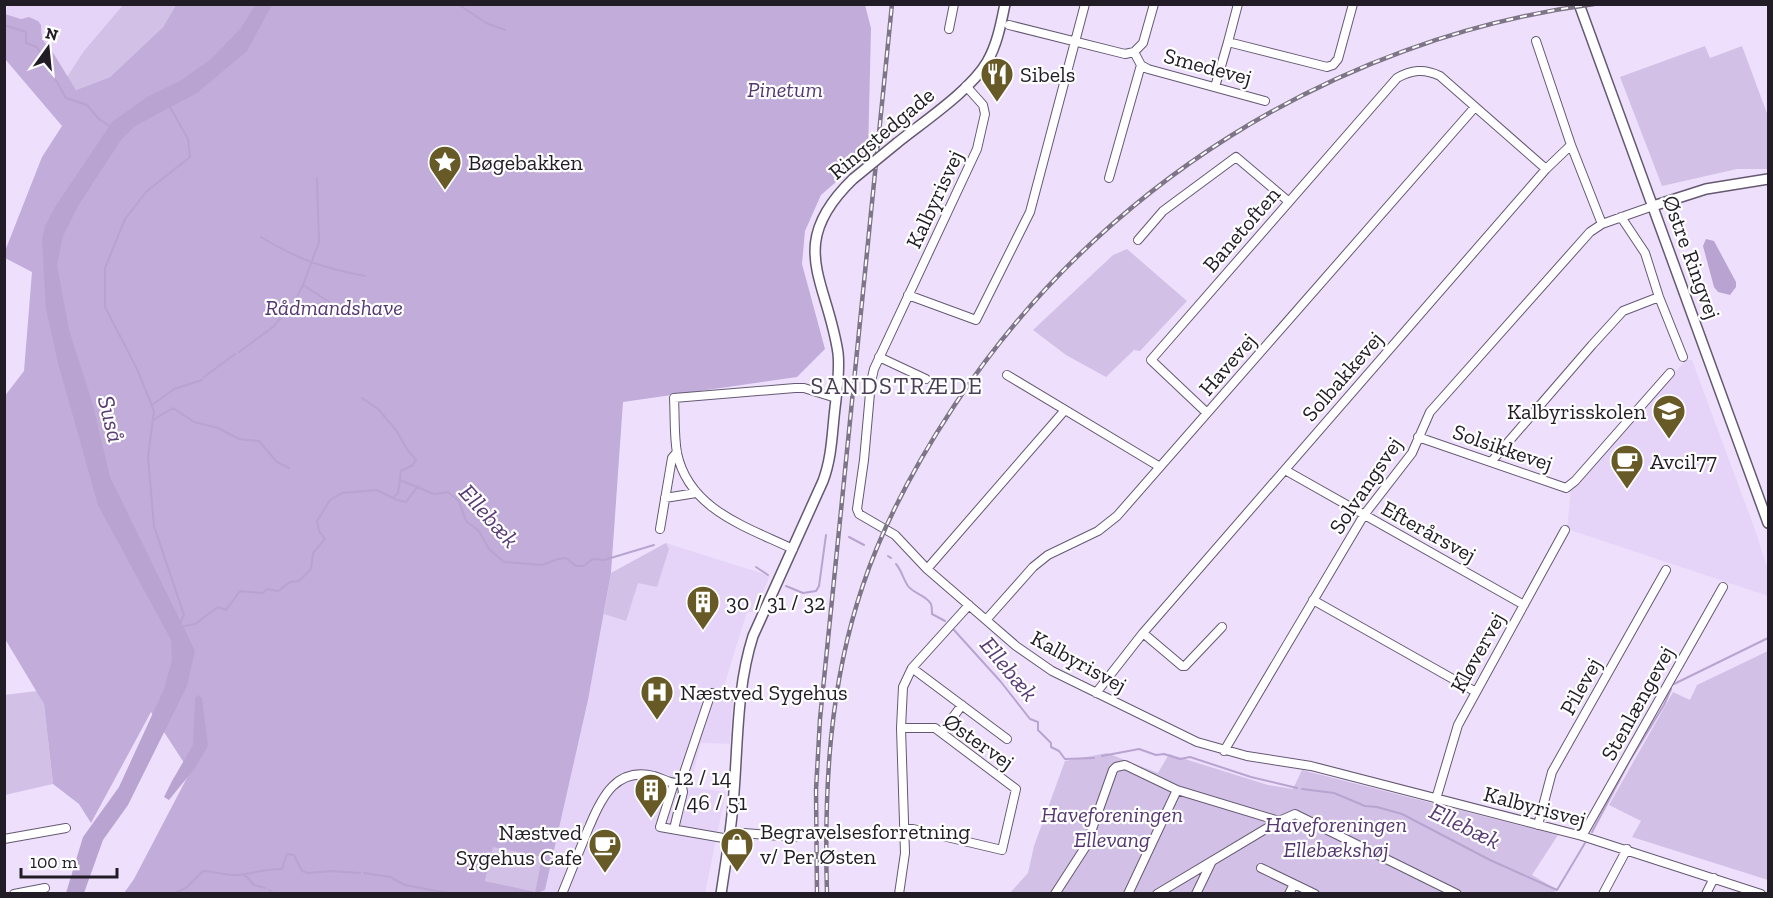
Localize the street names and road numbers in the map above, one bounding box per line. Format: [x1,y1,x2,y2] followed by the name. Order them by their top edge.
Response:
[1161,42,1255,91] street label: Smedevej
[823,81,940,185] street label: Ringstedgade
[900,146,969,252] street label: Kalbyrisvej
[1197,181,1286,278] street label: Banetoften
[1657,192,1726,323] street label: Østre Ringvej
[1296,326,1389,427] street label: Solbakkevej
[1193,328,1262,401] street label: Havevej
[1449,418,1556,477] street label: Solsikkevej
[1323,432,1408,539] street label: Solvangsvej
[1377,494,1481,568] street label: Efterårsvej
[1444,607,1511,697] street label: Kløvervej
[1026,624,1131,699] street label: Kalbyrisvej
[1595,641,1680,765] street label: Stenlængevej
[1554,653,1607,720] street label: Pilevej
[938,707,1019,775] street label: Østervej
[1481,780,1589,833] street label: Kalbyrisvej

